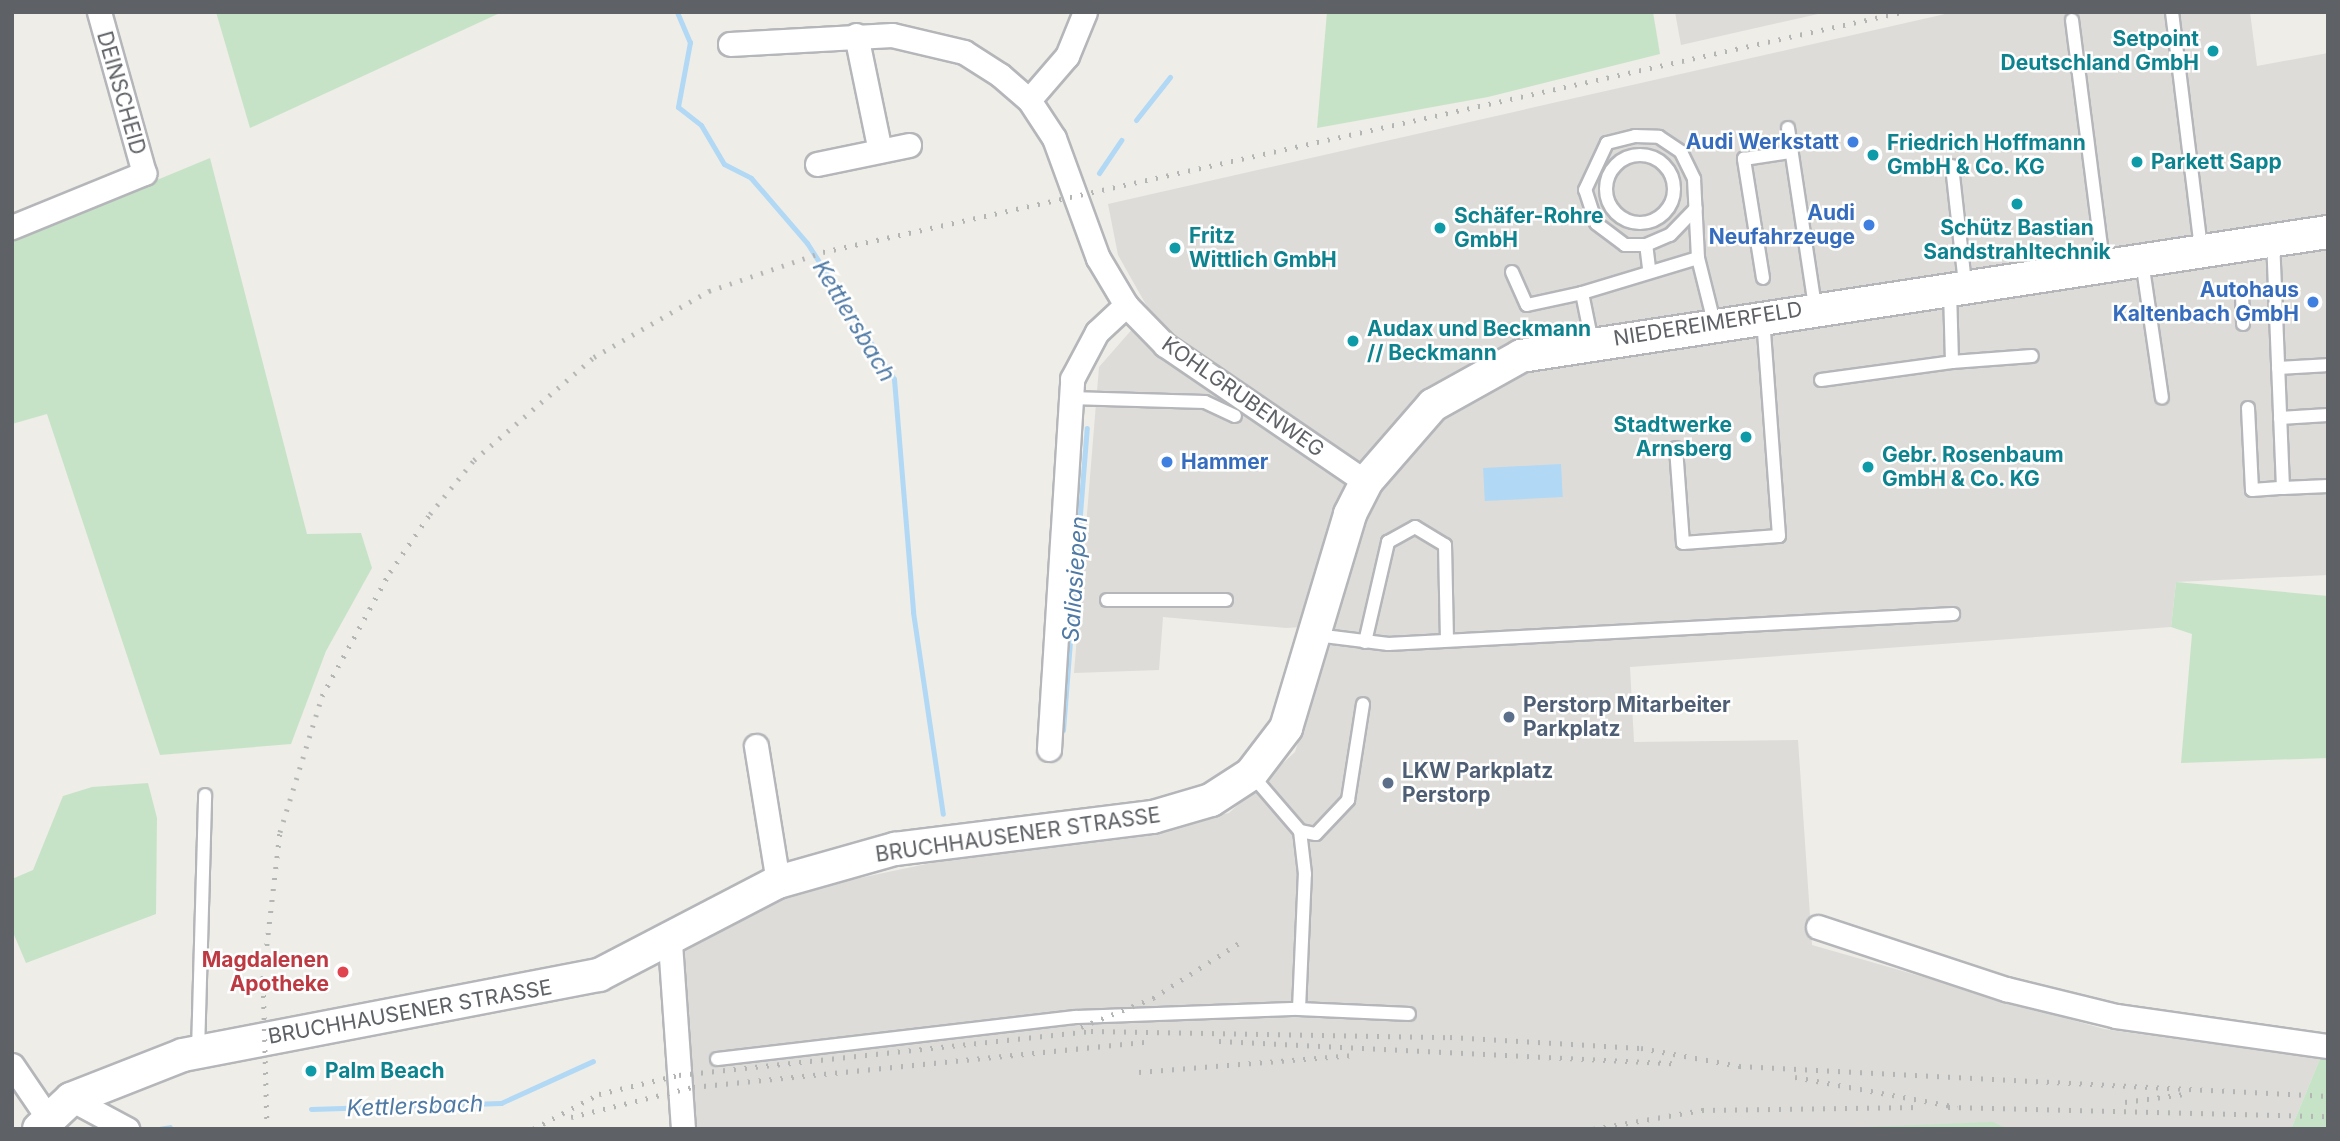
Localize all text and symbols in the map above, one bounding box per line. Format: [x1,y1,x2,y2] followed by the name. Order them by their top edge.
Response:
[2001,26,2199,76] place label: Setpoint Deutschland GmbH
[91,28,151,158] street label: DEINSCHEID
[2205,43,2221,59] marker: Setpoint Deutschland GmbH
[1686,129,1839,155] place label: Audi Werkstatt
[1887,130,2086,180] place label: Friedrich Hoffmann GmbH & Co. KG
[1845,134,1861,150] marker: Audi Werkstatt
[1865,147,1881,163] marker: Friedrich Hoffmann GmbH & Co. KG
[2151,149,2282,175] place label: Parkett Sapp
[2129,154,2145,170] marker: Parkett Sapp
[2009,196,2025,212] marker: Schütz Bastian Sandstrahltechnik
[1709,200,1855,250] place label: Audi Neufahrzeuge
[1454,203,1603,253] place label: Schäfer-Rohre GmbH
[1923,215,2111,265] place label: Schütz Bastian Sandstrahltechnik
[1861,217,1877,233] marker: Audi Neufahrzeuge
[1432,220,1448,236] marker: Schäfer-Rohre GmbH
[1189,223,1337,273] place label: Fritz Wittlich GmbH
[1167,240,1183,256] marker: Fritz Wittlich GmbH
[807,255,901,387] water label: Kettlersbach
[2113,277,2299,327] place label: Autohaus Kaltenbach GmbH
[2305,294,2321,310] marker: Autohaus Kaltenbach GmbH
[1612,297,1804,351] street label: NIEDEREIMERFELD
[1367,316,1591,366] place label: Audax und Beckmann // Beckmann
[1157,332,1329,462] street label: KOHLGRUBENWEG
[1345,333,1361,349] marker: Audax und Beckmann // Beckmann
[1613,412,1732,462] place label: Stadtwerke Arnsberg
[1738,429,1754,445] marker: Stadtwerke Arnsberg
[1882,442,2064,492] place label: Gebr. Rosenbaum GmbH & Co. KG
[1181,449,1268,475] place label: Hammer
[1159,454,1175,470] marker: Hammer
[1860,459,1876,475] marker: Gebr. Rosenbaum GmbH & Co. KG
[1057,515,1093,643] water label: Saliasiepen
[1523,692,1731,742] place label: Perstorp Mitarbeiter Parkplatz
[1501,709,1517,725] marker: Perstorp Mitarbeiter Parkplatz
[1402,758,1553,808] place label: LKW Parkplatz Perstorp
[1380,775,1396,791] marker: LKW Parkplatz Perstorp
[874,803,1162,867] street label: BRUCHHAUSENER STRASSE
[202,947,329,997] place label: Magdalenen Apotheke
[335,964,351,980] marker: Magdalenen Apotheke
[266,975,554,1049] street label: BRUCHHAUSENER STRASSE
[325,1058,445,1084] place label: Palm Beach
[303,1063,319,1079] marker: Palm Beach
[346,1090,484,1122] water label: Kettlersbach

